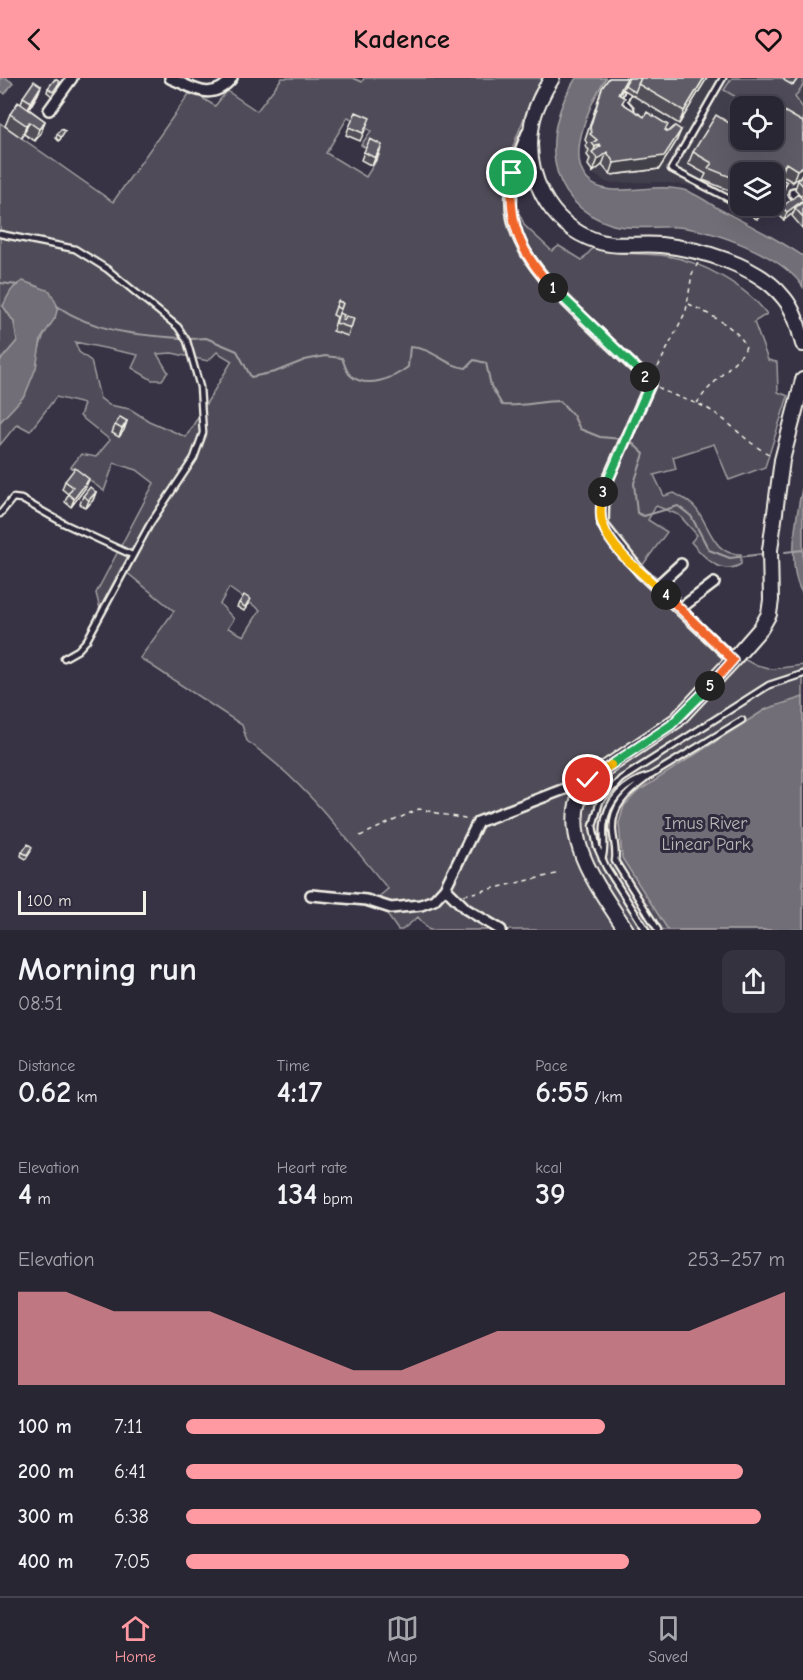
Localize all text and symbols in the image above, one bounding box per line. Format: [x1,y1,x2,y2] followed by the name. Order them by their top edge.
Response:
[18,23,51,56] icon: back
[752,23,785,56] icon: heart
[353,24,450,55] text: Kadence
[730,96,784,216] map controls
[730,96,784,150] button: locate
[486,147,537,198] pin
[495,156,528,189] icon: arrive
[730,162,784,216] button: layers
[538,273,568,303] pin: 1
[550,279,556,297] text: 1
[630,362,660,392] pin: 2
[641,368,649,386] text: 2
[588,477,618,507] pin: 3
[599,483,607,501] text: 3
[651,580,681,610] pin: 4
[662,586,670,604] text: 4
[695,671,725,701] pin: 5
[706,677,714,695] text: 5
[562,754,613,805] pin
[571,763,604,796] icon: check
[662,813,751,855] park label: Imus River Linear Park
[18,888,146,916] scale bar
[27,892,71,910] text: 100 m
[18,950,197,988] text: Morning run
[722,950,785,1013] button: share
[18,992,63,1015] text: 08:51
[18,1057,75,1075] text: Distance
[277,1057,310,1075] text: Time
[535,1057,568,1075] text: Pace
[18,1075,71,1110] text: 0.62
[277,1075,322,1110] text: 4:17
[535,1075,589,1110] text: 6:55
[71,1088,98,1106] text: km
[589,1088,622,1106] text: /km
[18,1159,79,1177] text: Elevation
[277,1159,347,1177] text: Heart rate
[535,1159,562,1177] text: kcal
[18,1177,32,1212] text: 4
[277,1177,317,1212] text: 134
[535,1177,566,1212] text: 39
[32,1190,51,1208] text: m
[317,1190,353,1208] text: bpm
[18,1248,95,1271] text: Elevation
[688,1248,785,1271] text: 253–257 m
[18,1415,72,1438] text: 100 m
[114,1415,143,1438] text: 7:11
[18,1460,74,1483] text: 200 m
[114,1460,146,1483] text: 6:41
[18,1505,74,1528] text: 300 m
[114,1505,149,1528] text: 6:38
[18,1550,73,1573] text: 400 m
[114,1550,150,1573] text: 7:05
[115,1612,156,1666] tab: Home
[386,1612,419,1666] tab: Map
[648,1612,688,1666] tab: Saved

